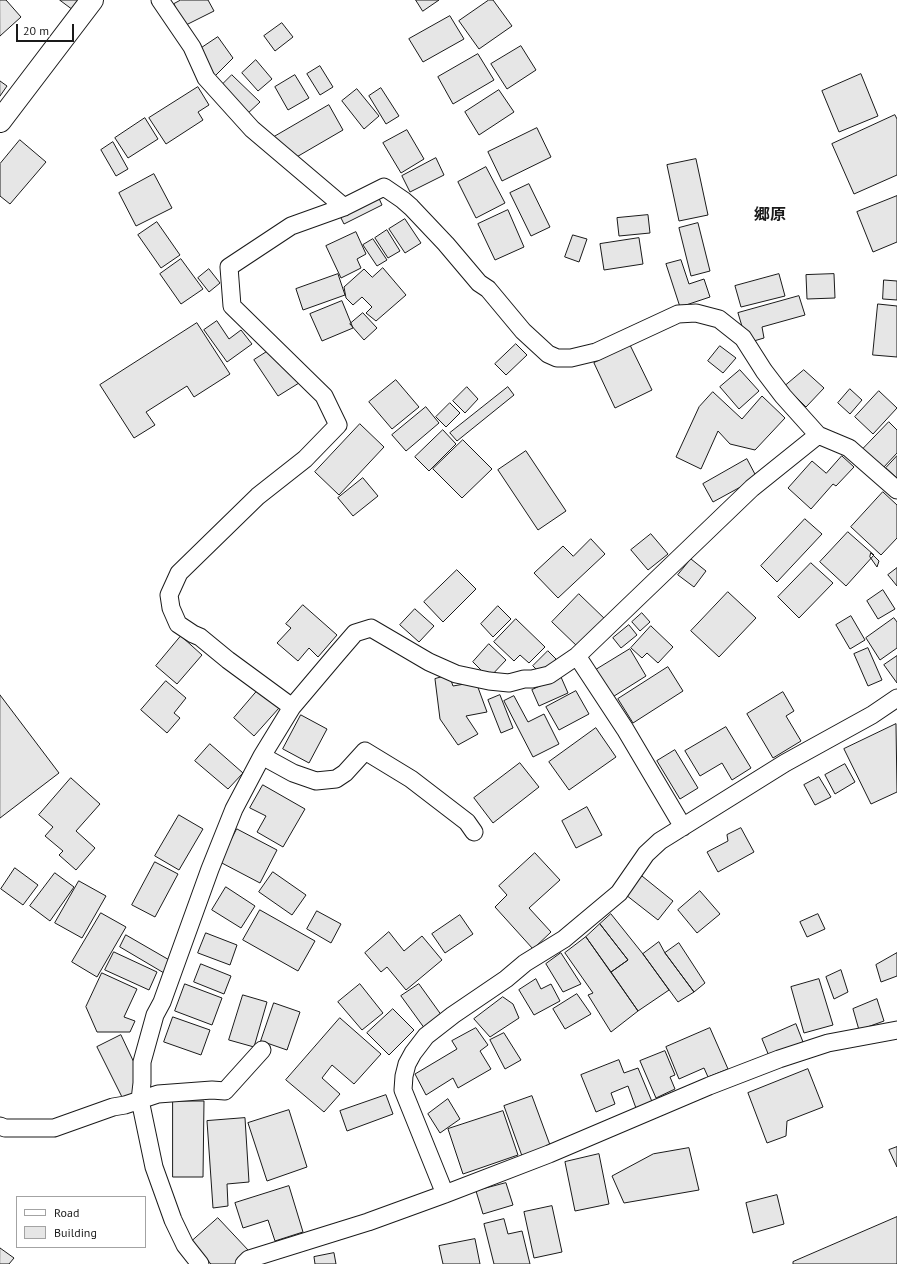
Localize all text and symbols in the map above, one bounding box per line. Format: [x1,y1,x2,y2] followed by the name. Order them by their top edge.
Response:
[18,16,76,42] scale bar
[23,23,49,38] text: 20 m
[754,205,786,225] district label: 郷原
[16,1196,146,1248] legend
[54,1205,79,1220] text: Road
[54,1225,97,1240] text: Building

